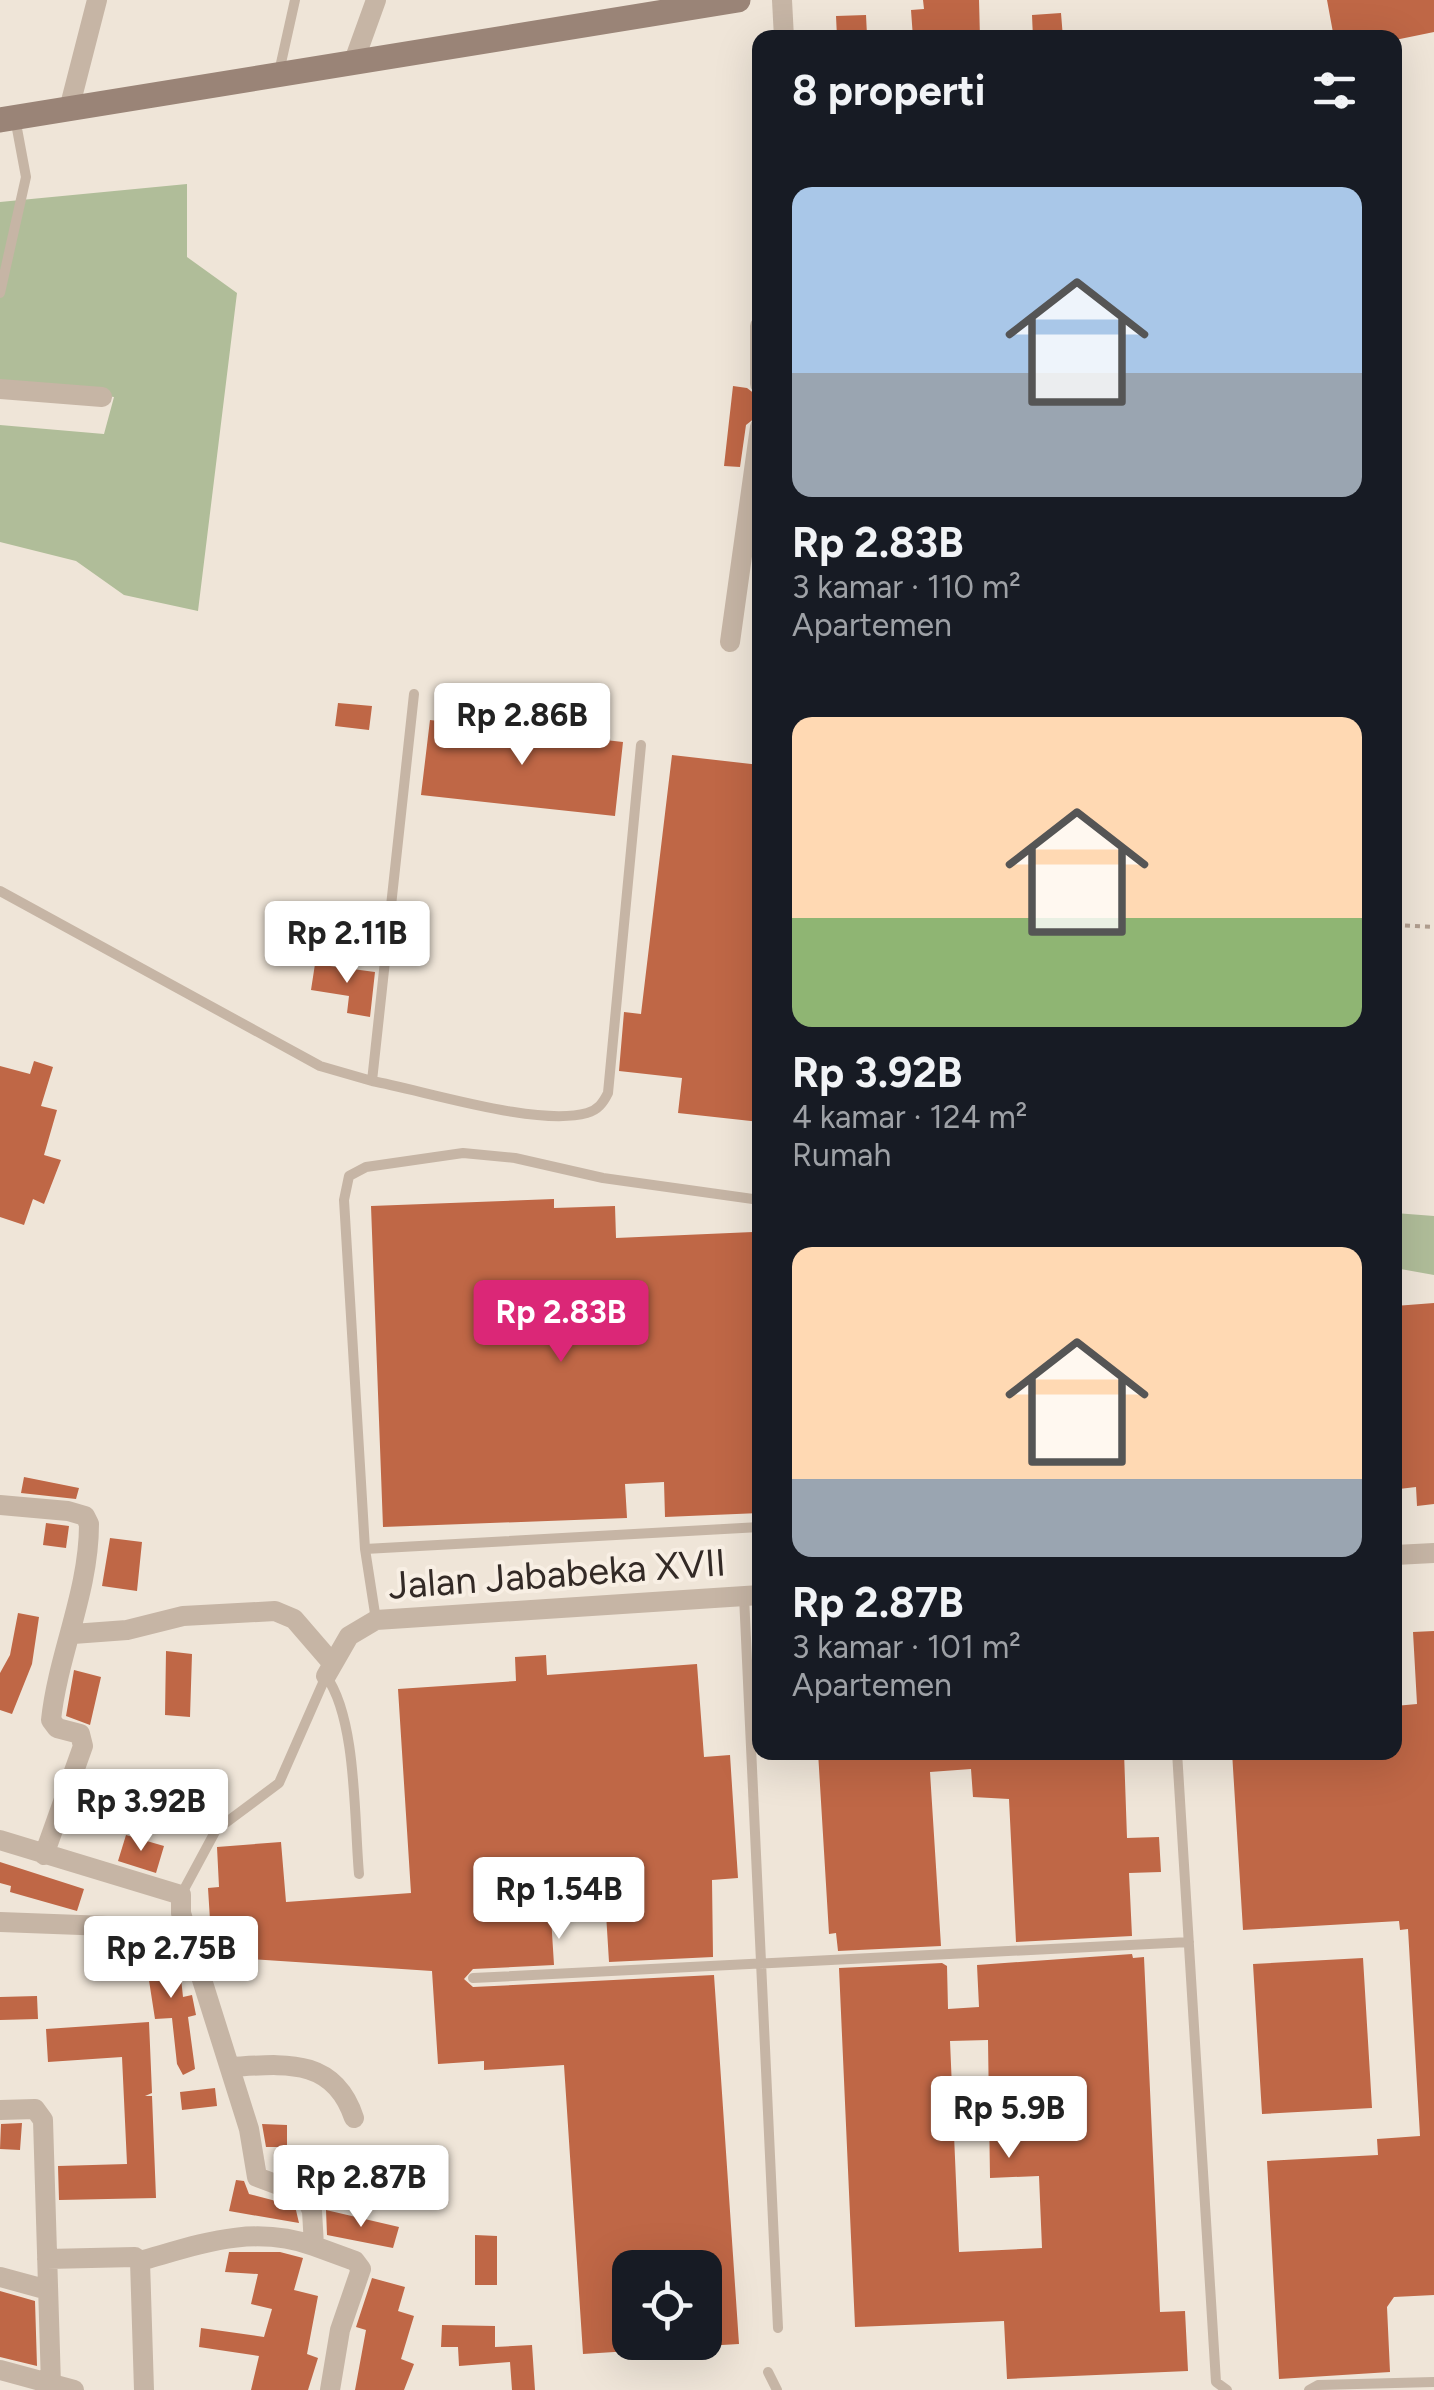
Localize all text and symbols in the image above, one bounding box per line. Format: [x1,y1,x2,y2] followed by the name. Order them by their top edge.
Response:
[1307,63,1362,118] icon: filters
[792,65,986,116] text: 8 properti
[987,252,1167,432] icon: home
[792,517,964,568] text: Rp 2.83B
[792,568,1021,606] text: 3 kamar · 110 m²
[792,606,952,644] text: Apartemen
[419,683,625,768] pin: Rp 2.86B
[456,696,588,734] text: Rp 2.86B
[987,782,1167,962] icon: home
[244,901,450,986] pin: Rp 2.11B
[287,914,407,952] text: Rp 2.11B
[792,1047,962,1098] text: Rp 3.92B
[792,1098,1027,1136] text: 4 kamar · 124 m²
[792,1136,891,1174] text: Rumah
[458,1280,664,1365] pin: Rp 2.83B
[496,1293,626,1331] text: Rp 2.83B
[987,1312,1167,1492] icon: home
[387,1539,727,1609] street label: Jalan Jababeka XVII
[792,1577,964,1628] text: Rp 2.87B
[792,1628,1021,1666] text: 3 kamar · 101 m²
[792,1666,952,1704] text: Apartemen
[38,1769,244,1854] pin: Rp 3.92B
[76,1782,206,1820] text: Rp 3.92B
[456,1857,662,1942] pin: Rp 1.54B
[495,1870,623,1908] text: Rp 1.54B
[68,1916,274,2001] pin: Rp 2.75B
[106,1929,236,1967] text: Rp 2.75B
[917,2076,1101,2161] pin: Rp 5.9B
[953,2089,1065,2127] text: Rp 5.9B
[258,2145,464,2230] pin: Rp 2.87B
[296,2158,426,2196] text: Rp 2.87B
[612,2250,722,2360] map controls
[612,2250,722,2360] button: locate

